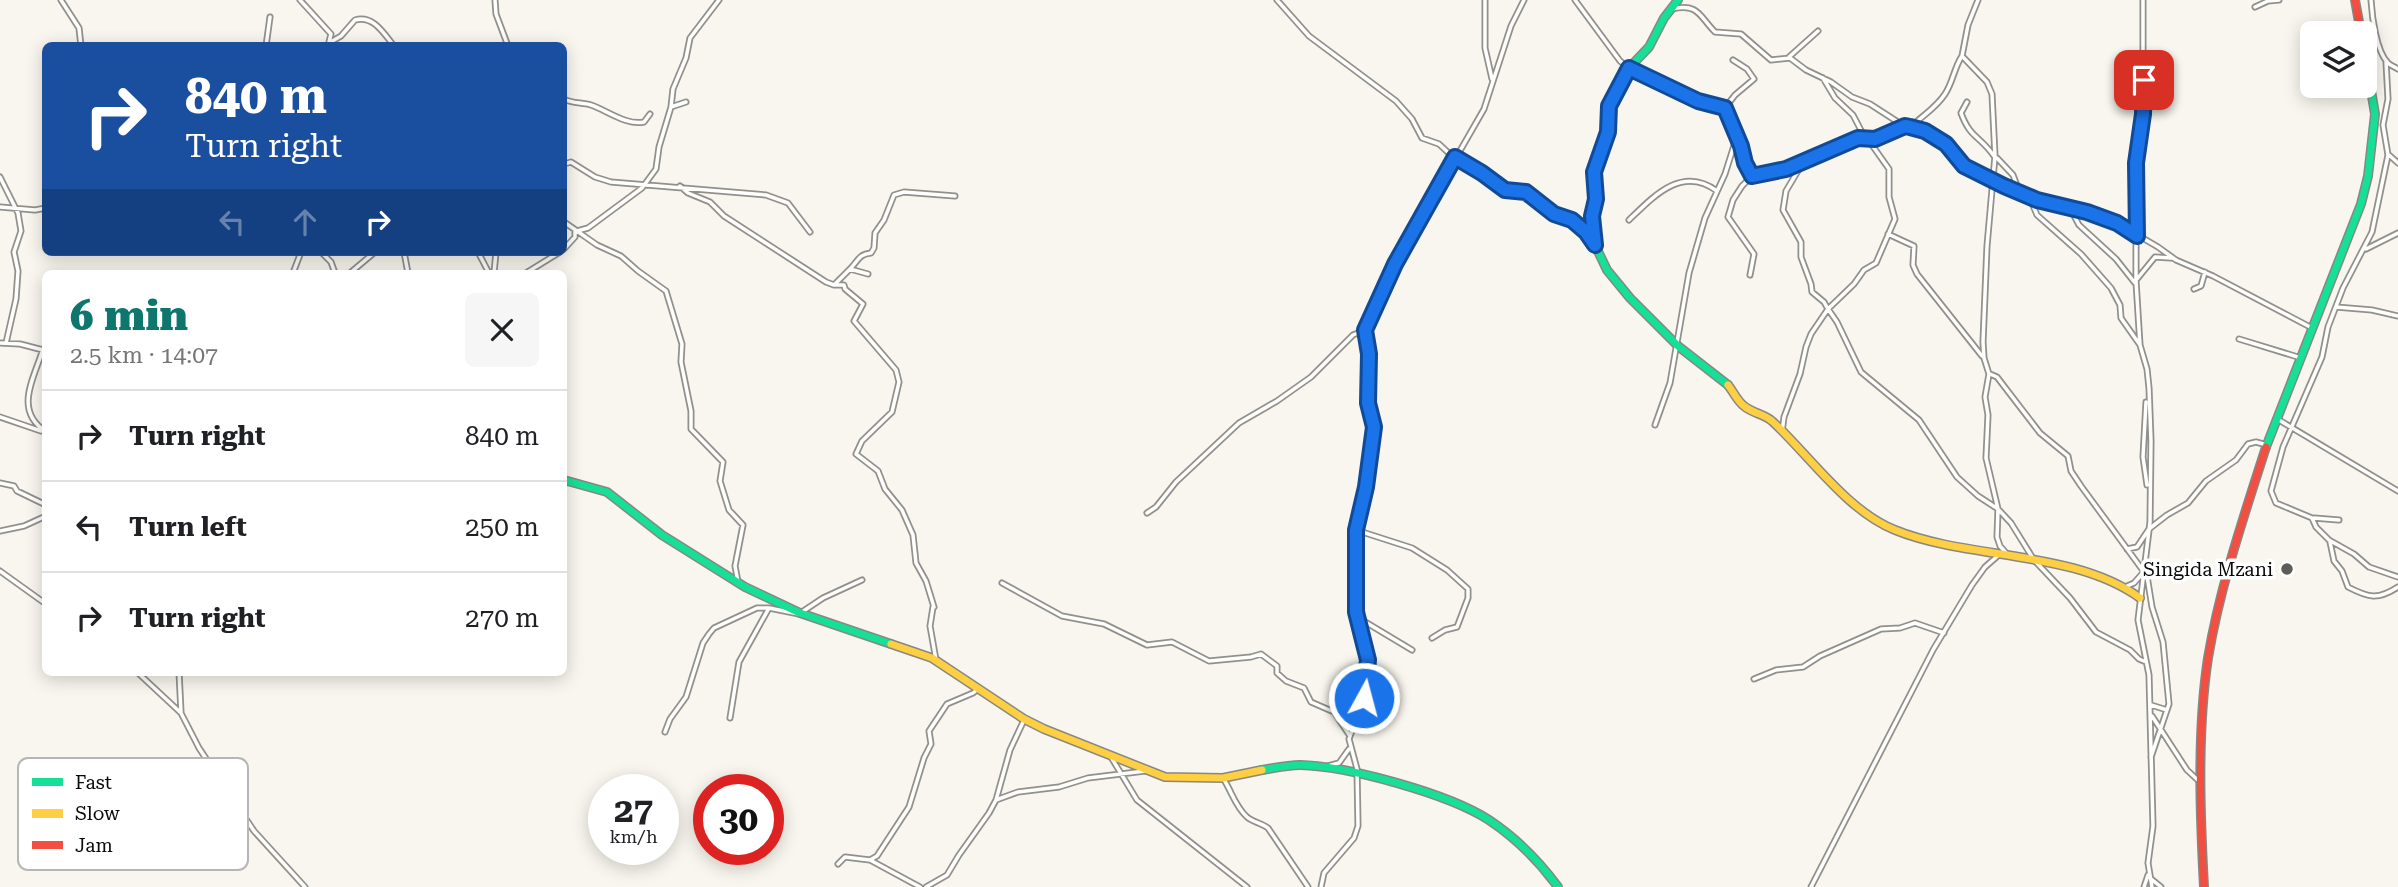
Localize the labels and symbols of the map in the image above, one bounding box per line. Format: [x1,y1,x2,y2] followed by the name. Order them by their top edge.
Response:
[2114,50,2174,110] pin
[2143,558,2273,581] place label: Singida Mzani
[2279,561,2295,577] marker: Singida Mzani
[1327,661,1401,735] position arrow
[18,758,248,870] legend
[75,771,112,794] text: Fast
[693,774,784,865] speed limit sign: 30
[75,802,120,825] text: Slow
[75,834,113,857] text: Jam

